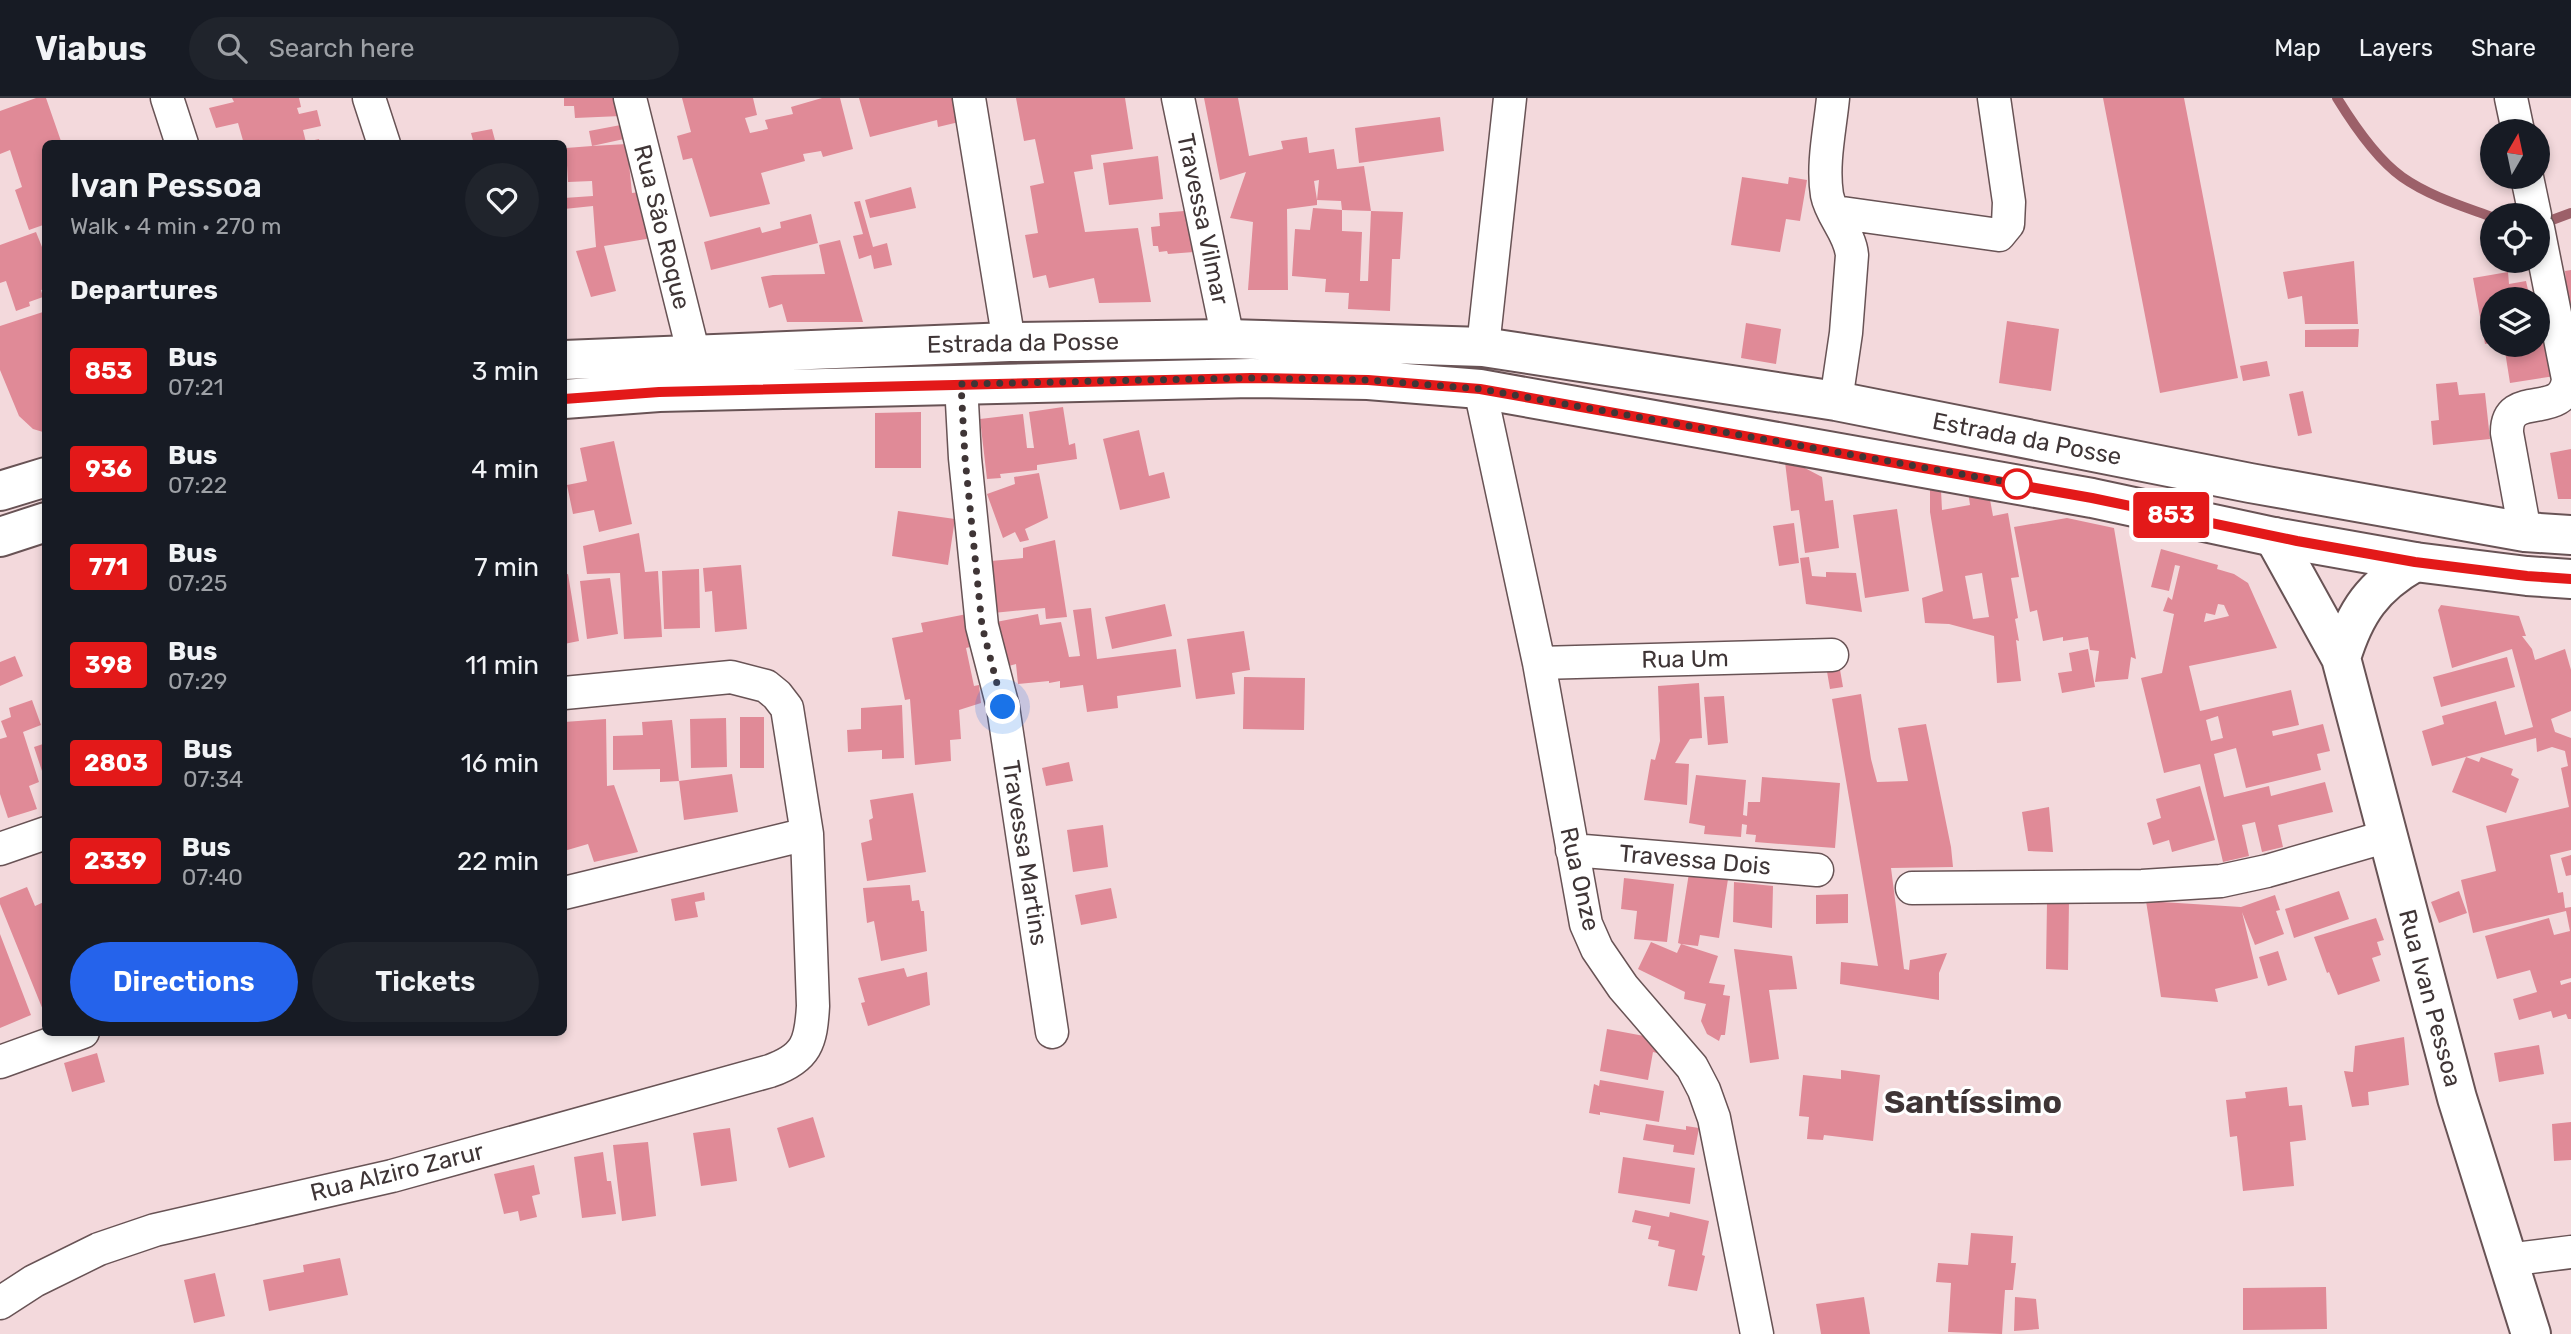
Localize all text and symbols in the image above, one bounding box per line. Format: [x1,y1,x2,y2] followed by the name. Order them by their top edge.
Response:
[189,17,679,80] search box
[35,29,147,68] text: Viabus
[213,29,251,67] icon: search
[269,33,415,64] text: Search here
[2274,34,2321,62] text: Map
[2359,34,2433,62] text: Layers
[2471,34,2536,62] text: Share
[2480,119,2550,189] north arrow
[2480,119,2550,357] map controls
[1171,131,1235,307] street label: Travessa Vilmar
[628,142,696,312] street label: Rua São Roque
[465,163,539,237] button: heart
[70,166,262,205] text: Ivan Pessoa
[2480,203,2550,273] button: locate
[70,212,281,240] text: Walk · 4 min · 270 m
[70,275,218,306] text: Departures
[2480,287,2550,357] button: layers
[927,327,1119,359] street label: Estrada da Posse
[168,342,217,373] text: Bus
[472,356,539,387] text: 3 min
[85,357,132,385] text: 853
[168,373,224,401] text: 07:21
[1930,407,2124,471] street label: Estrada da Posse
[168,440,217,471] text: Bus
[471,454,539,485] text: 4 min
[85,455,132,483] text: 936
[2002,469,2032,499] unlabelled marker
[168,471,227,499] text: 07:22
[2131,492,2211,538] line badge: 853
[2147,501,2195,529] text: 853
[168,538,217,569] text: Bus
[474,552,539,583] text: 7 min
[89,553,128,581] text: 771
[168,569,227,597] text: 07:25
[168,636,217,667] text: Bus
[1641,644,1729,674] street label: Rua Um
[465,650,539,681] text: 11 min
[85,651,132,679] text: 398
[168,667,227,695] text: 07:29
[985,689,1020,724] your location
[183,734,232,765] text: Bus
[461,748,539,779] text: 16 min
[84,749,148,777] text: 2803
[997,758,1053,948] street label: Travessa Martins
[183,765,243,793] text: 07:34
[1554,824,1606,934] street label: Rua Onze
[182,832,231,863] text: Bus
[1618,839,1772,881] street label: Travessa Dois
[457,846,539,877] text: 22 min
[84,847,147,875] text: 2339
[182,863,243,891] text: 07:40
[2393,906,2467,1090] street label: Rua Ivan Pessoa
[70,942,298,1022] button: Directions
[312,942,539,1022] button: Tickets
[1884,1083,2062,1121] district label: Santíssimo
[308,1137,486,1207] street label: Rua Alziro Zarur

